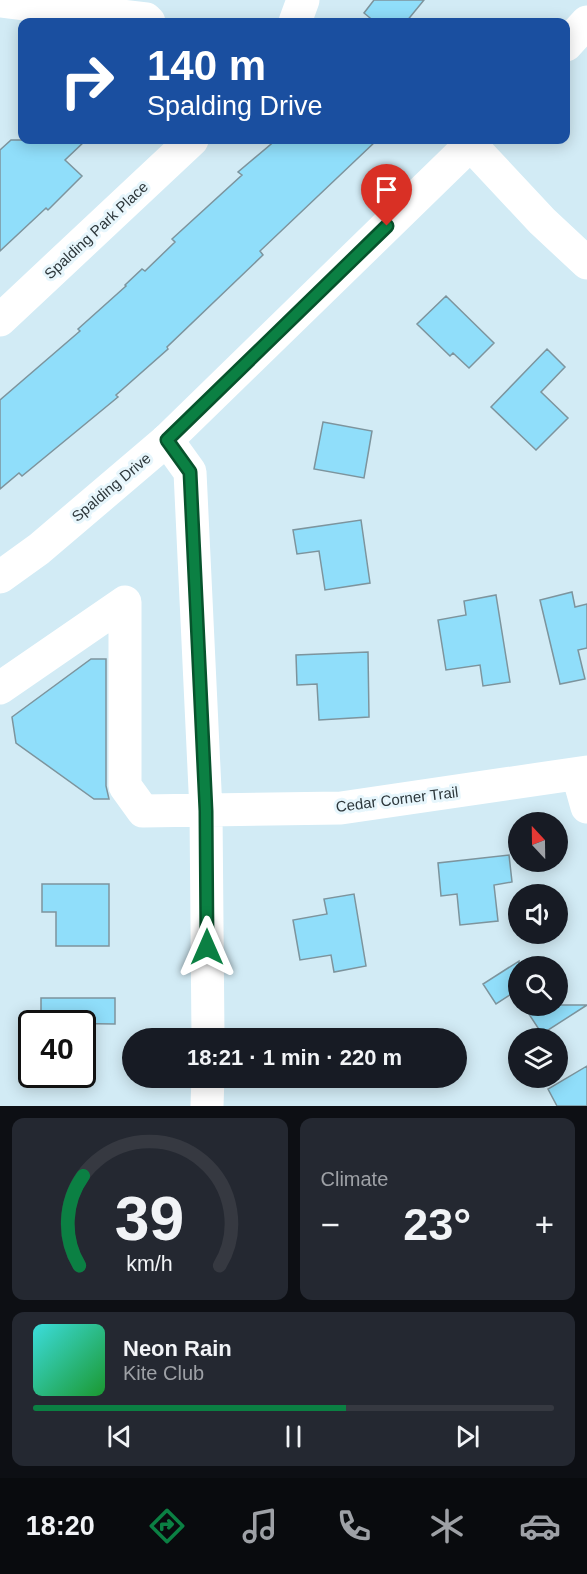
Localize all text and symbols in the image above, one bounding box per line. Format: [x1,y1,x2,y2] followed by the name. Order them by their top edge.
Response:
[48,42,126,120] icon: right
[147,42,266,89] text: 140 m
[147,91,323,121] text: Spalding Drive
[361,164,412,226] pin
[370,173,403,206] icon: arrive
[41,178,151,282] street label: Spalding Park Place
[68,449,154,525] street label: Spalding Drive
[335,783,459,815] street label: Cedar Corner Trail
[508,812,568,872] north arrow
[508,812,568,1088] map controls
[508,884,568,944] button: sound
[175,915,239,979] position arrow
[508,956,568,1016] button: search
[18,1010,96,1088] speed limit sign: 40
[508,1028,568,1088] button: layers
[187,1045,402,1070] text: 18:21 · 1 min · 220 m
[321,1168,388,1190] text: Climate
[115,1184,184,1253] text: 39
[403,1199,471,1250] text: 23°
[321,1206,340,1243] text: −
[535,1206,554,1243] text: +
[127,1252,173,1276] text: km/h
[123,1336,232,1361] text: Neon Rain
[123,1362,204,1384] text: Kite Club
[103,1420,136,1453] icon: previous
[277,1420,310,1453] icon: pause
[451,1420,484,1453] icon: next
[146,1505,188,1547] icon: directions
[239,1505,281,1547] icon: music
[333,1505,375,1547] icon: phone
[426,1505,468,1547] icon: climate
[519,1505,561,1547] icon: car
[26,1511,95,1541] text: 18:20

